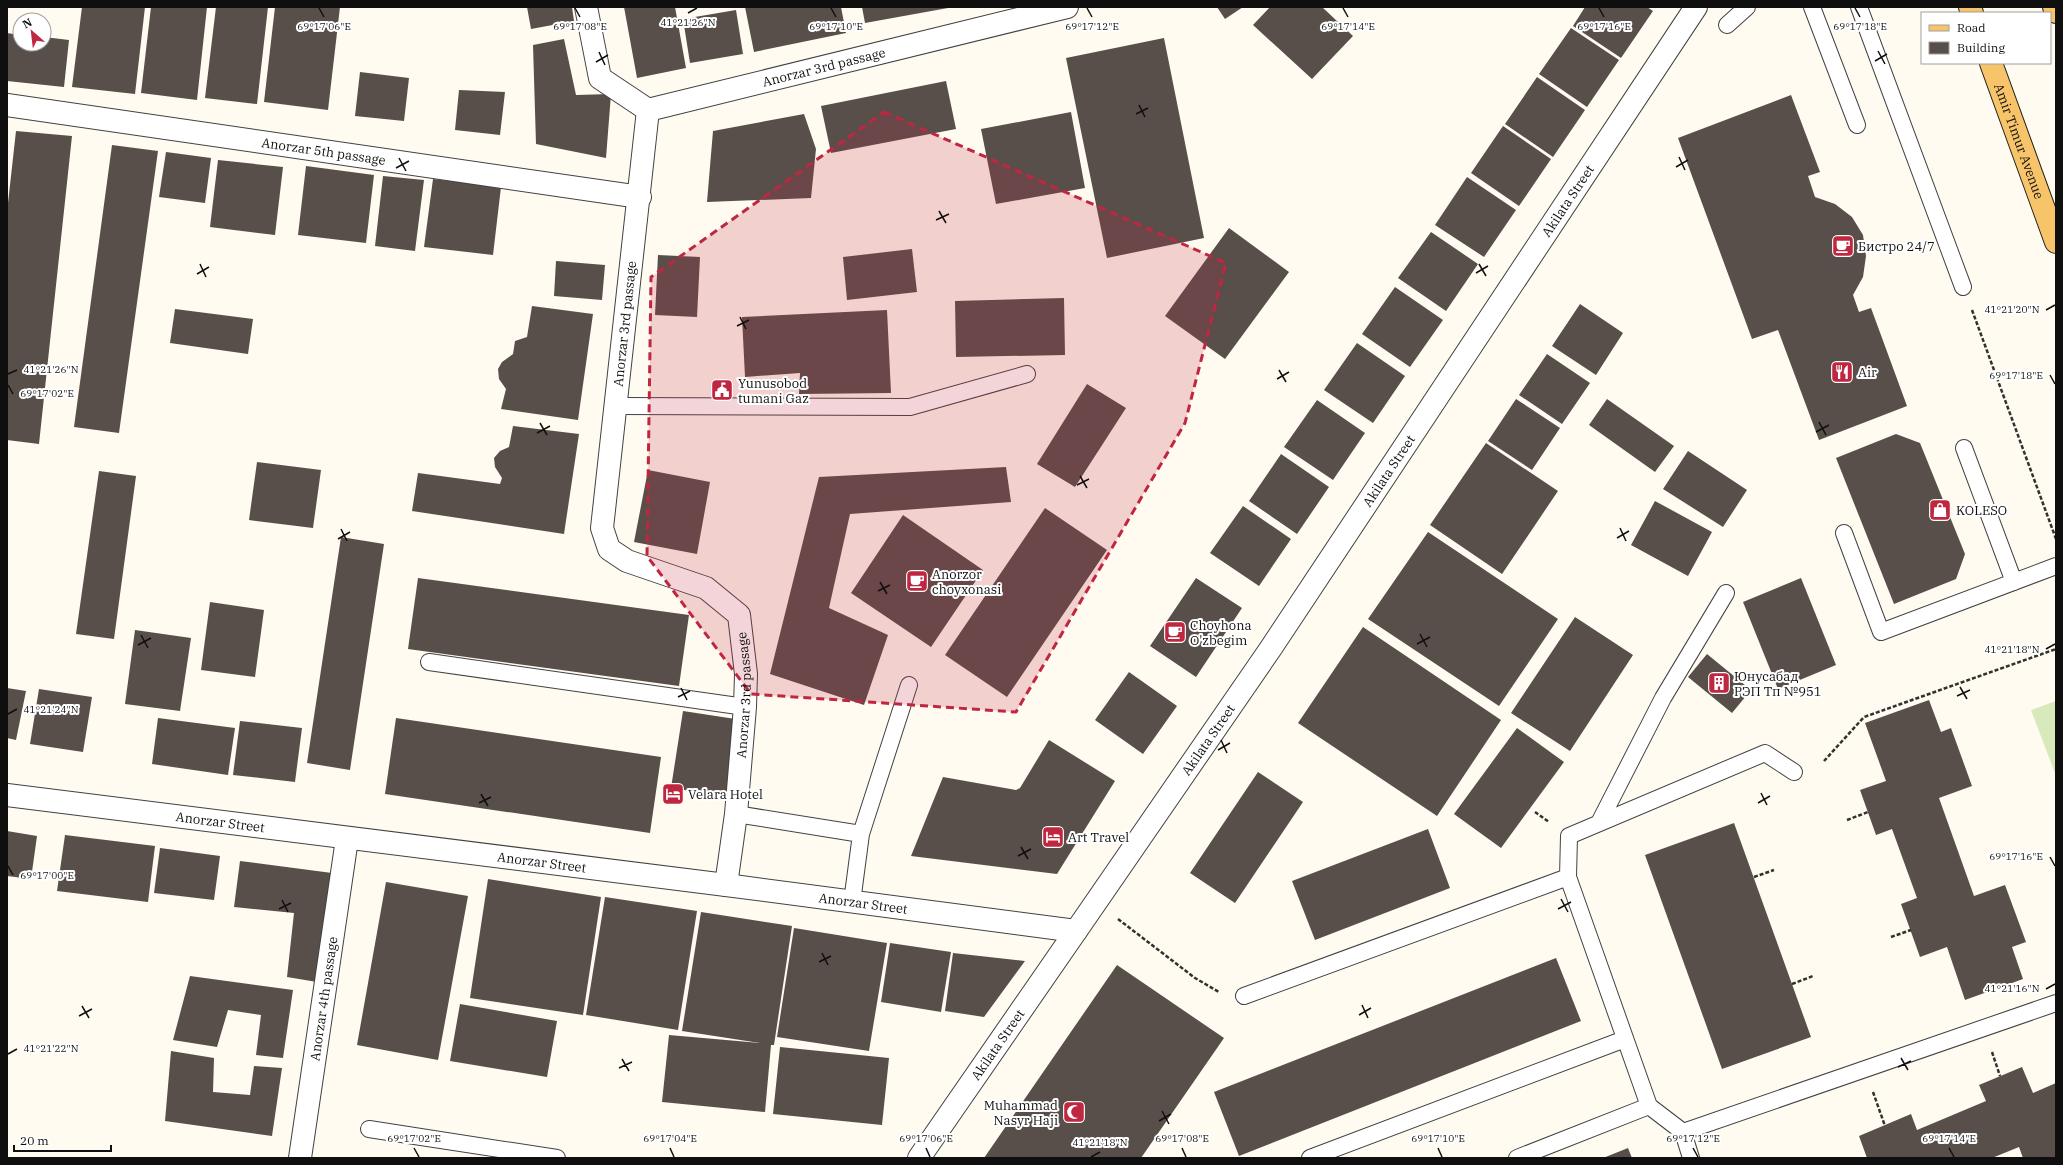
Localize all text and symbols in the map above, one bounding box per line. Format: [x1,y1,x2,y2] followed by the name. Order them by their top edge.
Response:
[12,12,52,52] north arrow
[1921,12,2051,64] legend
[20,15,35,31] text: N
[661,16,716,29] text: 41°21'26"N
[297,20,351,33] text: 69°17'06"E
[553,20,607,33] text: 69°17'08"E
[809,20,863,33] text: 69°17'10"E
[1065,20,1119,33] text: 69°17'12"E
[1321,20,1375,33] text: 69°17'14"E
[1577,20,1631,33] text: 69°17'16"E
[1833,20,1887,33] text: 69°17'18"E
[1957,20,1986,35] text: Road
[1957,40,2005,55] text: Building
[761,43,887,90] street label: Anorzar 3rd passage
[1991,81,2048,201] street label: Amir Timur Avenue
[260,134,387,168] street label: Anorzar 5th passage
[1538,161,1598,240] street label: Аkilata Street
[1830,233,1856,259] cafe icon: Бистро 24/7
[1858,238,1935,255] place label: Бистро 24/7
[609,260,640,387] street label: Anorzar 3rd passage
[1985,303,2040,316] text: 41°21'20"N
[1829,359,1855,385] restaurant icon: Air
[24,363,79,376] text: 41°21'26"N
[1858,364,1877,381] place label: Air
[1989,369,2043,382] text: 69°17'18"E
[738,375,809,407] place label: Yunusobod tumani Gaz
[709,377,735,403] public building icon: Yunusobod tumani Gaz
[20,387,74,400] text: 69°17'02"E
[1359,431,1419,510] street label: Аkilata Street
[1927,497,1953,523] shop icon: KOLESO
[1956,502,2007,519] place label: KOLESO
[932,566,1001,598] place label: Anorzor choyxonasi
[904,568,930,594] cafe icon: Anorzor choyxonasi
[1190,617,1252,649] place label: Choyhona O'zbegim
[1162,619,1188,645] cafe icon: Choyhona O'zbegim
[732,631,755,759] street label: Anorzar 3rd passage
[1985,643,2040,656] text: 41°21'18"N
[1734,668,1822,700] place label: Юнусабад РЭП Тп №951
[1706,670,1732,696] building icon: Юнусабад РЭП Тп №951
[1177,700,1239,779] street label: Аkilata Street
[24,703,79,716] text: 41°21'24"N
[660,781,686,807] hotel icon: Velara Hotel
[688,786,763,803] place label: Velara Hotel
[175,808,266,836] street label: Anorzar Street
[1040,824,1066,850] hotel icon: Art Travel
[1068,829,1129,846] place label: Art Travel
[496,848,588,876] street label: Anorzar Street
[1989,850,2043,863] text: 69°17'16"E
[20,869,74,882] text: 69°17'00"E
[818,889,909,917] street label: Anorzar Street
[306,935,341,1062] street label: Anorzar 4th passage
[1985,982,2040,995] text: 41°21'16"N
[967,1005,1028,1083] street label: Akilata Street
[24,1042,79,1055] text: 41°21'22"N
[984,1097,1058,1129] place label: Muhammad Nasyr Haji
[1061,1099,1087,1125] mosque icon: Muhammad Nasyr Haji
[14,1127,111,1153] scale bar
[387,1132,441,1145] text: 69°17'02"E
[643,1132,697,1145] text: 69°17'04"E
[899,1132,953,1145] text: 69°17'06"E
[1155,1132,1209,1145] text: 69°17'08"E
[1411,1132,1465,1145] text: 69°17'10"E
[1666,1132,1720,1145] text: 69°17'12"E
[1922,1132,1976,1145] text: 69°17'14"E
[20,1133,49,1148] text: 20 m
[1073,1136,1128,1149] text: 41°21'18"N

